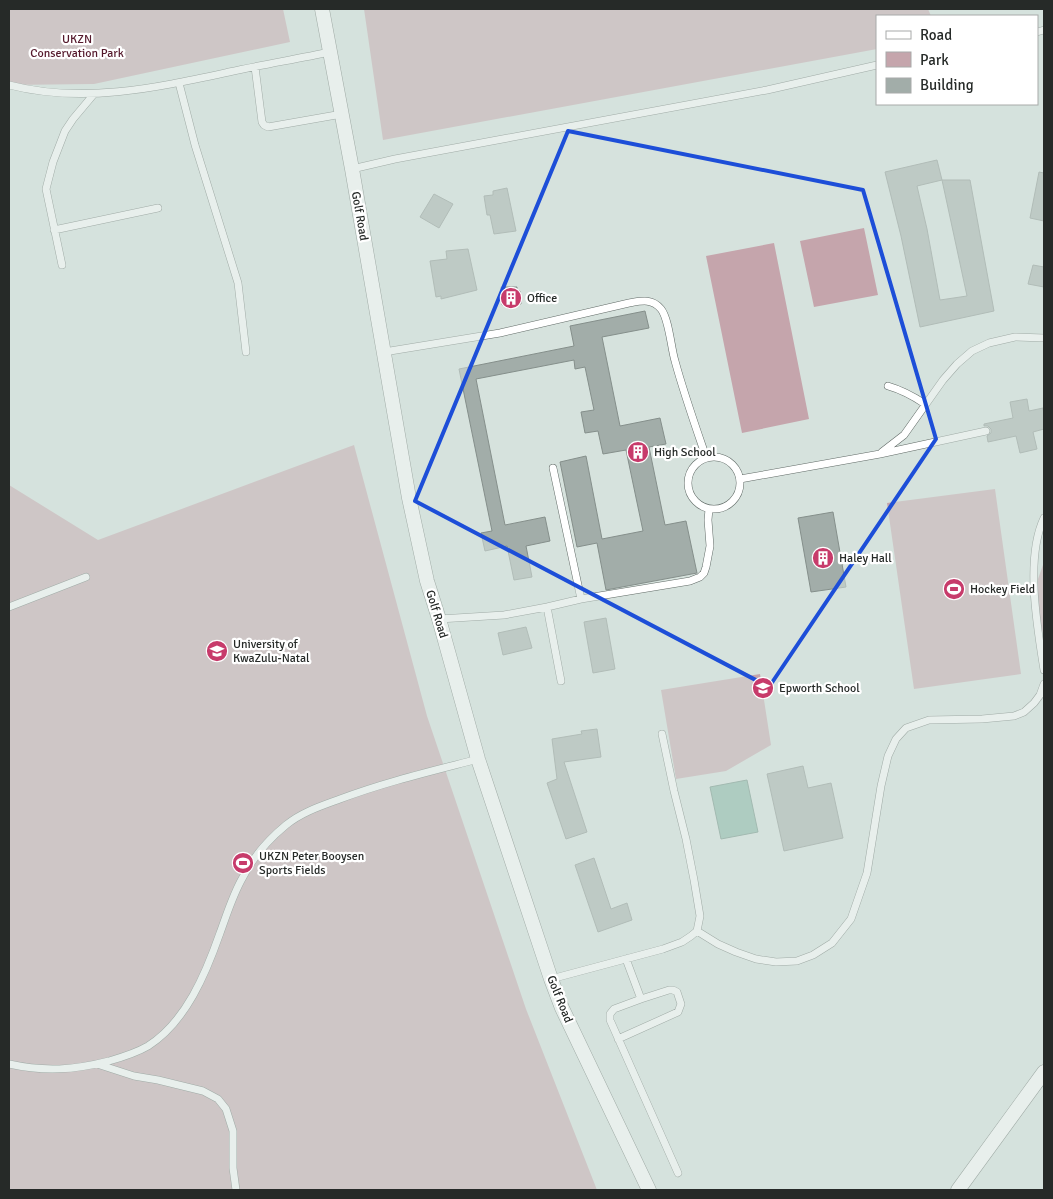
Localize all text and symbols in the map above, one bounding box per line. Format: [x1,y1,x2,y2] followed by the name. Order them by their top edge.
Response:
[876,15,1038,105] legend
[920,26,952,44] text: Road
[30,32,124,61] park label: UKZN Conservation Park
[920,51,949,69] text: Park
[920,76,974,94] text: Building
[348,190,371,242] street label: Golf Road
[499,286,523,310] building icon: Office
[527,291,557,306] place label: Office
[626,440,650,464] building icon: High School
[654,445,716,460] place label: High School
[811,546,835,570] building icon: Haley Hall
[839,551,892,566] place label: Haley Hall
[942,577,966,601] sports icon: Hockey Field
[970,582,1035,597] place label: Hockey Field
[422,588,451,640] street label: Golf Road
[233,637,310,666] place label: University of KwaZulu-Natal
[205,639,229,663] school or university icon: University of KwaZulu-Natal
[751,676,775,700] school or university icon: Epworth School
[779,681,860,696] place label: Epworth School
[259,849,364,878] place label: UKZN Peter Booysen Sports Fields
[231,851,255,875] sports icon: UKZN Peter Booysen Sports Fields
[543,973,576,1025] street label: Golf Road

